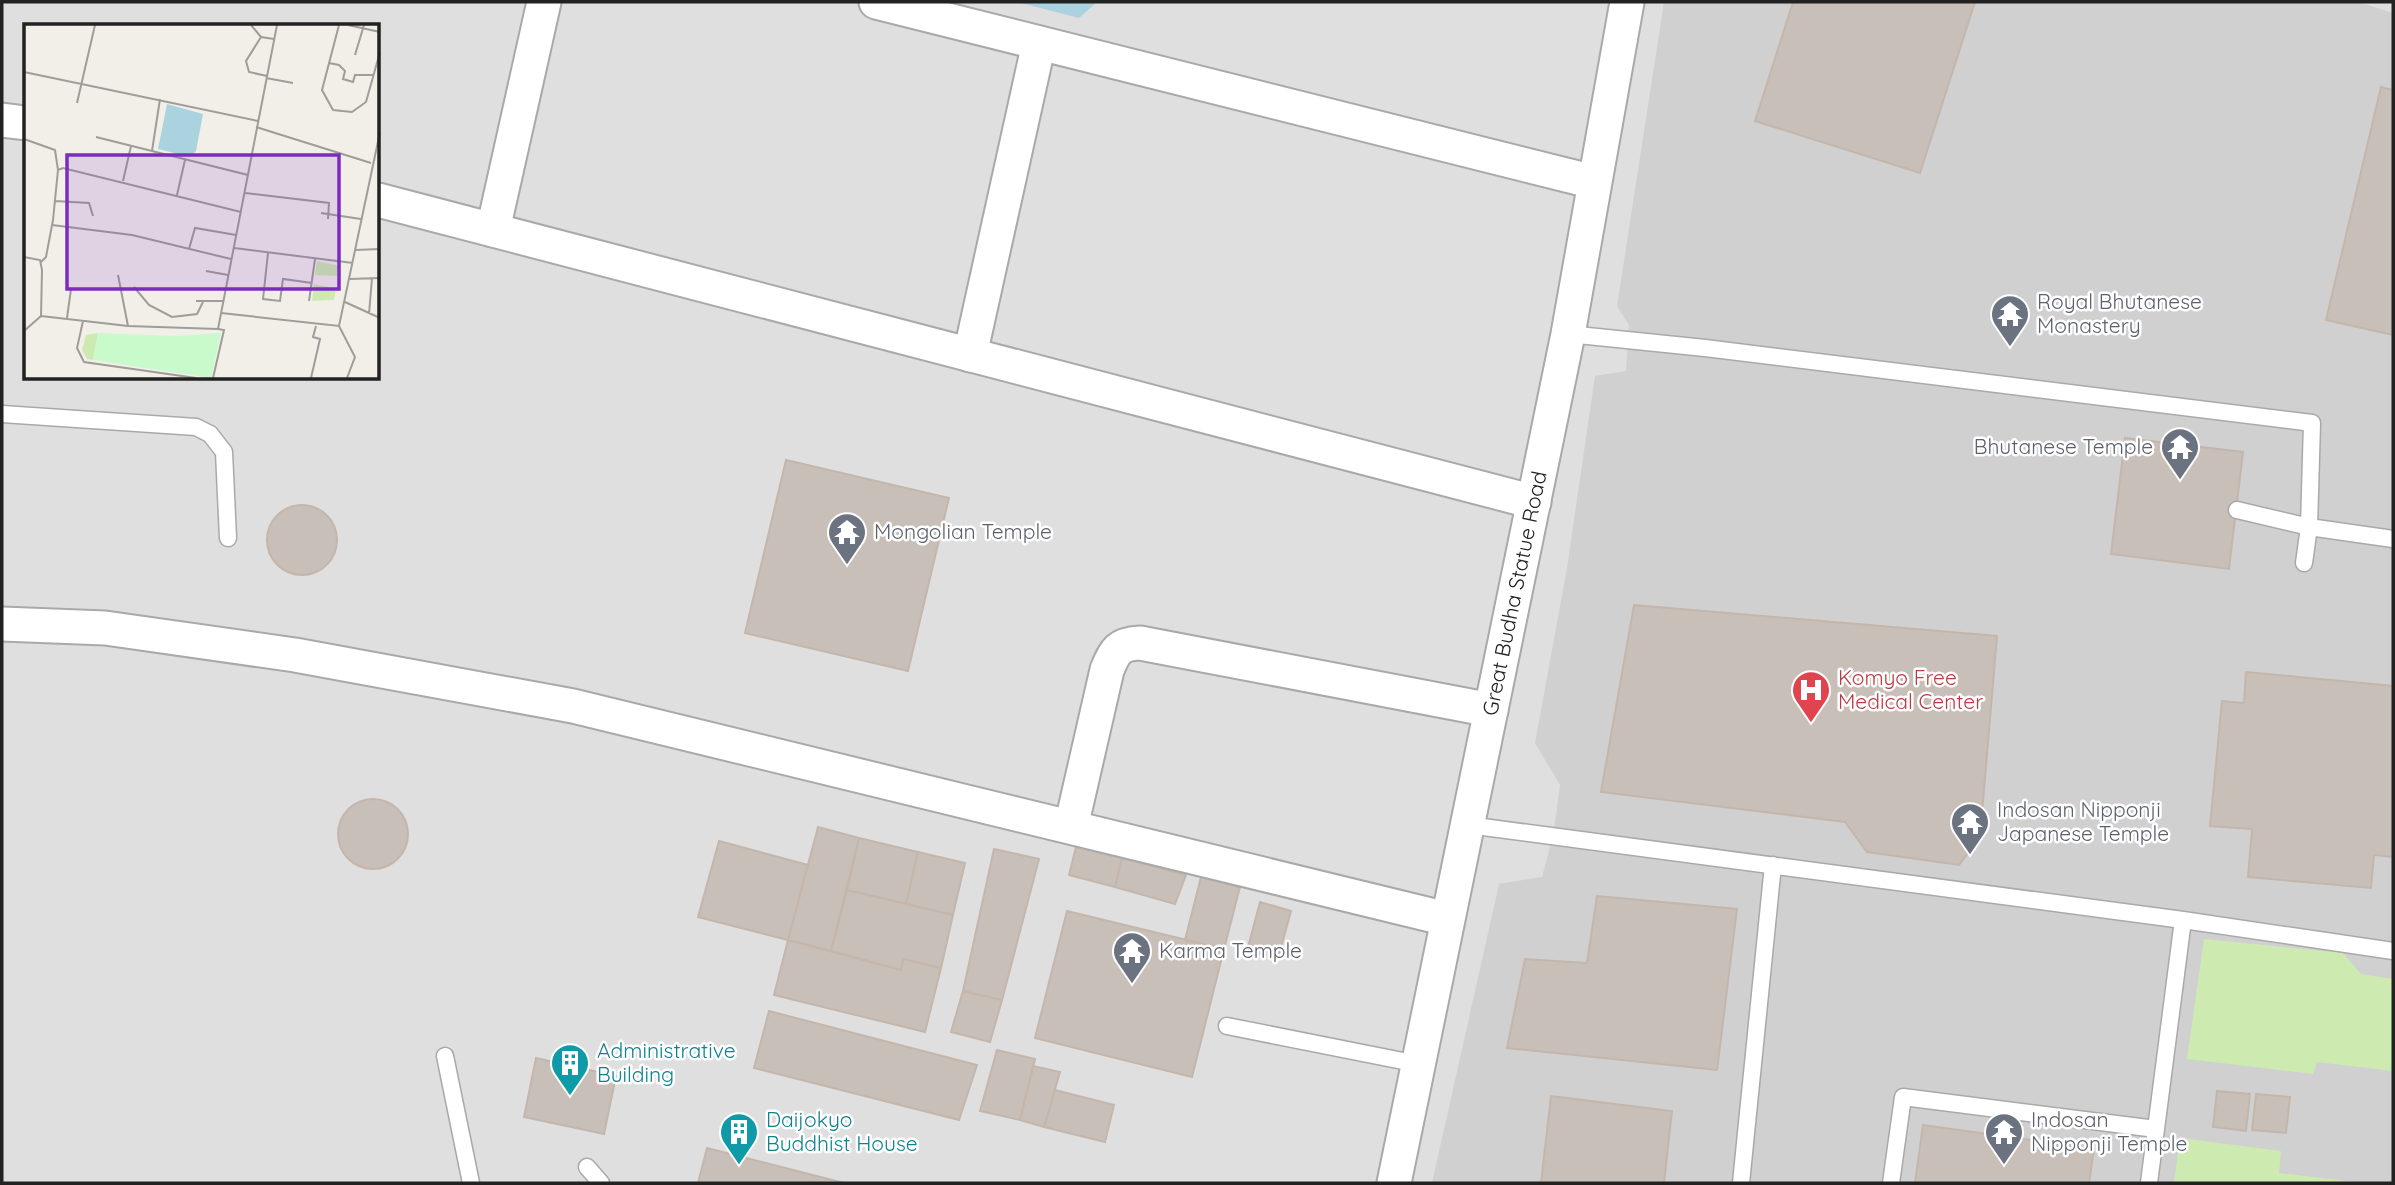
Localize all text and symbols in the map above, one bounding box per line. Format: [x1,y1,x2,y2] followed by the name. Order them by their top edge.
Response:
[24,24,380,380] inset map
[2037,288,2202,338] place label: Royal Bhutanese Monastery
[1989,293,2031,348] temple icon: Royal Bhutanese Monastery
[2159,426,2201,481] temple icon: Bhutanese Temple
[1974,433,2153,459] place label: Bhutanese Temple
[1476,468,1552,718] street label: Great Budha Statue Road
[826,511,868,566] temple icon: Mongolian Temple
[874,518,1052,544] place label: Mongolian Temple
[1838,664,1983,714] place label: Komyo Free Medical Center
[1790,669,1832,724] hospital icon: Komyo Free Medical Center
[1997,796,2169,846] place label: Indosan Nipponji Japanese Temple
[1949,801,1991,856] temple icon: Indosan Nipponji Japanese Temple
[1111,930,1153,985] temple icon: Karma Temple
[1159,937,1302,963] place label: Karma Temple
[597,1037,736,1087] place label: Administrative Building
[549,1042,591,1097] building icon: Administrative Building
[766,1106,918,1156] place label: Daijokyo Buddhist House
[2031,1106,2187,1156] place label: Indosan Nipponji Temple
[718,1111,760,1166] building icon: Daijokyo Buddhist House
[1983,1111,2025,1166] temple icon: Indosan Nipponji Temple

